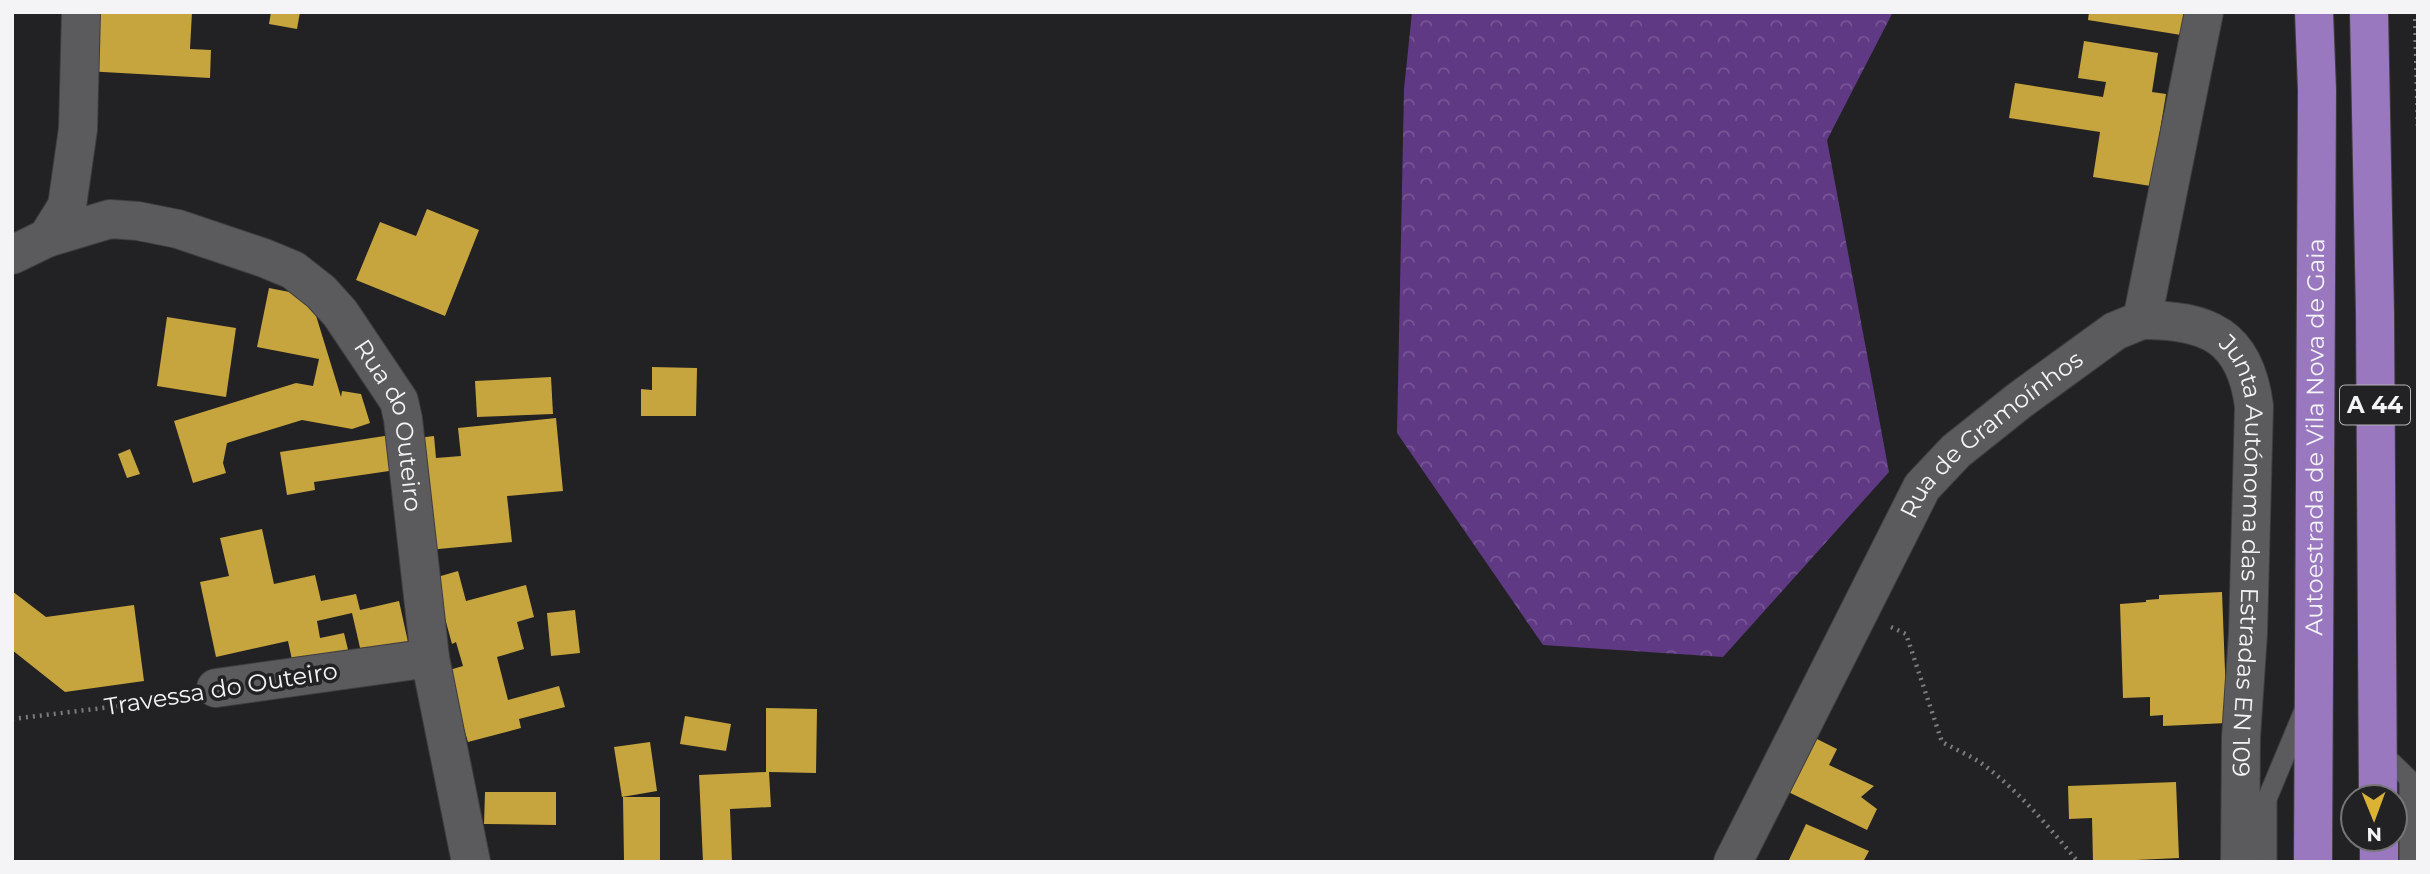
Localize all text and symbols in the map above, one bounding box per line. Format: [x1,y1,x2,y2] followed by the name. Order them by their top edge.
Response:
[2299,238,2330,636] street label: Autoestrada de Vila Nova de Gaia
[2213,327,2269,777] street label: Junta Autónoma das Estradas EN 109
[348,334,428,513] street label: Rua do Outeiro
[1894,344,2088,523] street label: Rua de Gramoínhos
[2340,386,2410,424] road number: A 44
[102,656,339,721] street label: Travessa do Outeiro
[2339,783,2409,853] north arrow
[2366,823,2382,846] text: N

